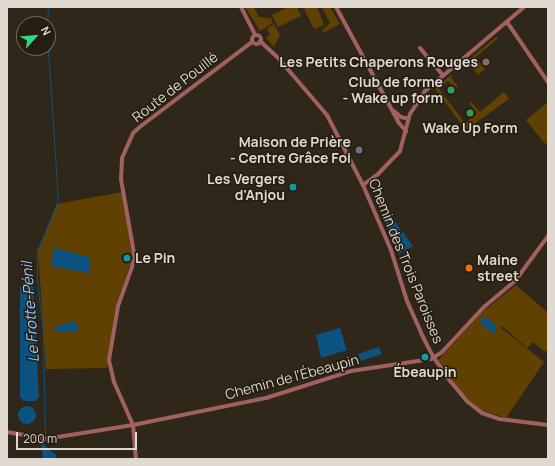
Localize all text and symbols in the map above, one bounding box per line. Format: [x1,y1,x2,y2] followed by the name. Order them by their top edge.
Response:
[16,16,56,56] north arrow
[38,24,55,38] text: N
[129,48,221,126] street label: Route de Pouillé
[279,54,478,70] place label: Les Petits Chaperons Rouges
[481,57,491,67] marker: Les Petits Chaperons Rouges
[343,74,443,106] place label: Club de forme - Wake up form
[446,85,456,95] marker: Club de forme - Wake up form
[465,108,475,118] marker: Wake Up Form
[422,120,518,136] place label: Wake Up Form
[230,134,351,166] place label: Maison de Prière - Centre Grâce Foi
[354,145,364,155] marker: Maison de Prière - Centre Grâce Foi
[207,171,285,204] place label: Les Vergers d'Anjou
[365,176,447,346] street label: Chemin des Trois Paroisses
[288,182,298,192] marker: Les Vergers d'Anjou
[135,250,175,266] place label: Le Pin
[477,252,519,284] place label: Maine street
[122,253,132,263] marker: Le Pin
[18,261,42,363] water label: Le Frotte-Pénil
[464,263,474,273] marker: Maine street
[223,351,361,403] street label: Chemin de l'Ébeaupin
[420,352,430,362] marker: Ébeaupin
[393,364,457,380] place label: Ébeaupin
[18,424,139,450] scale bar
[23,430,57,447] text: 200 m

